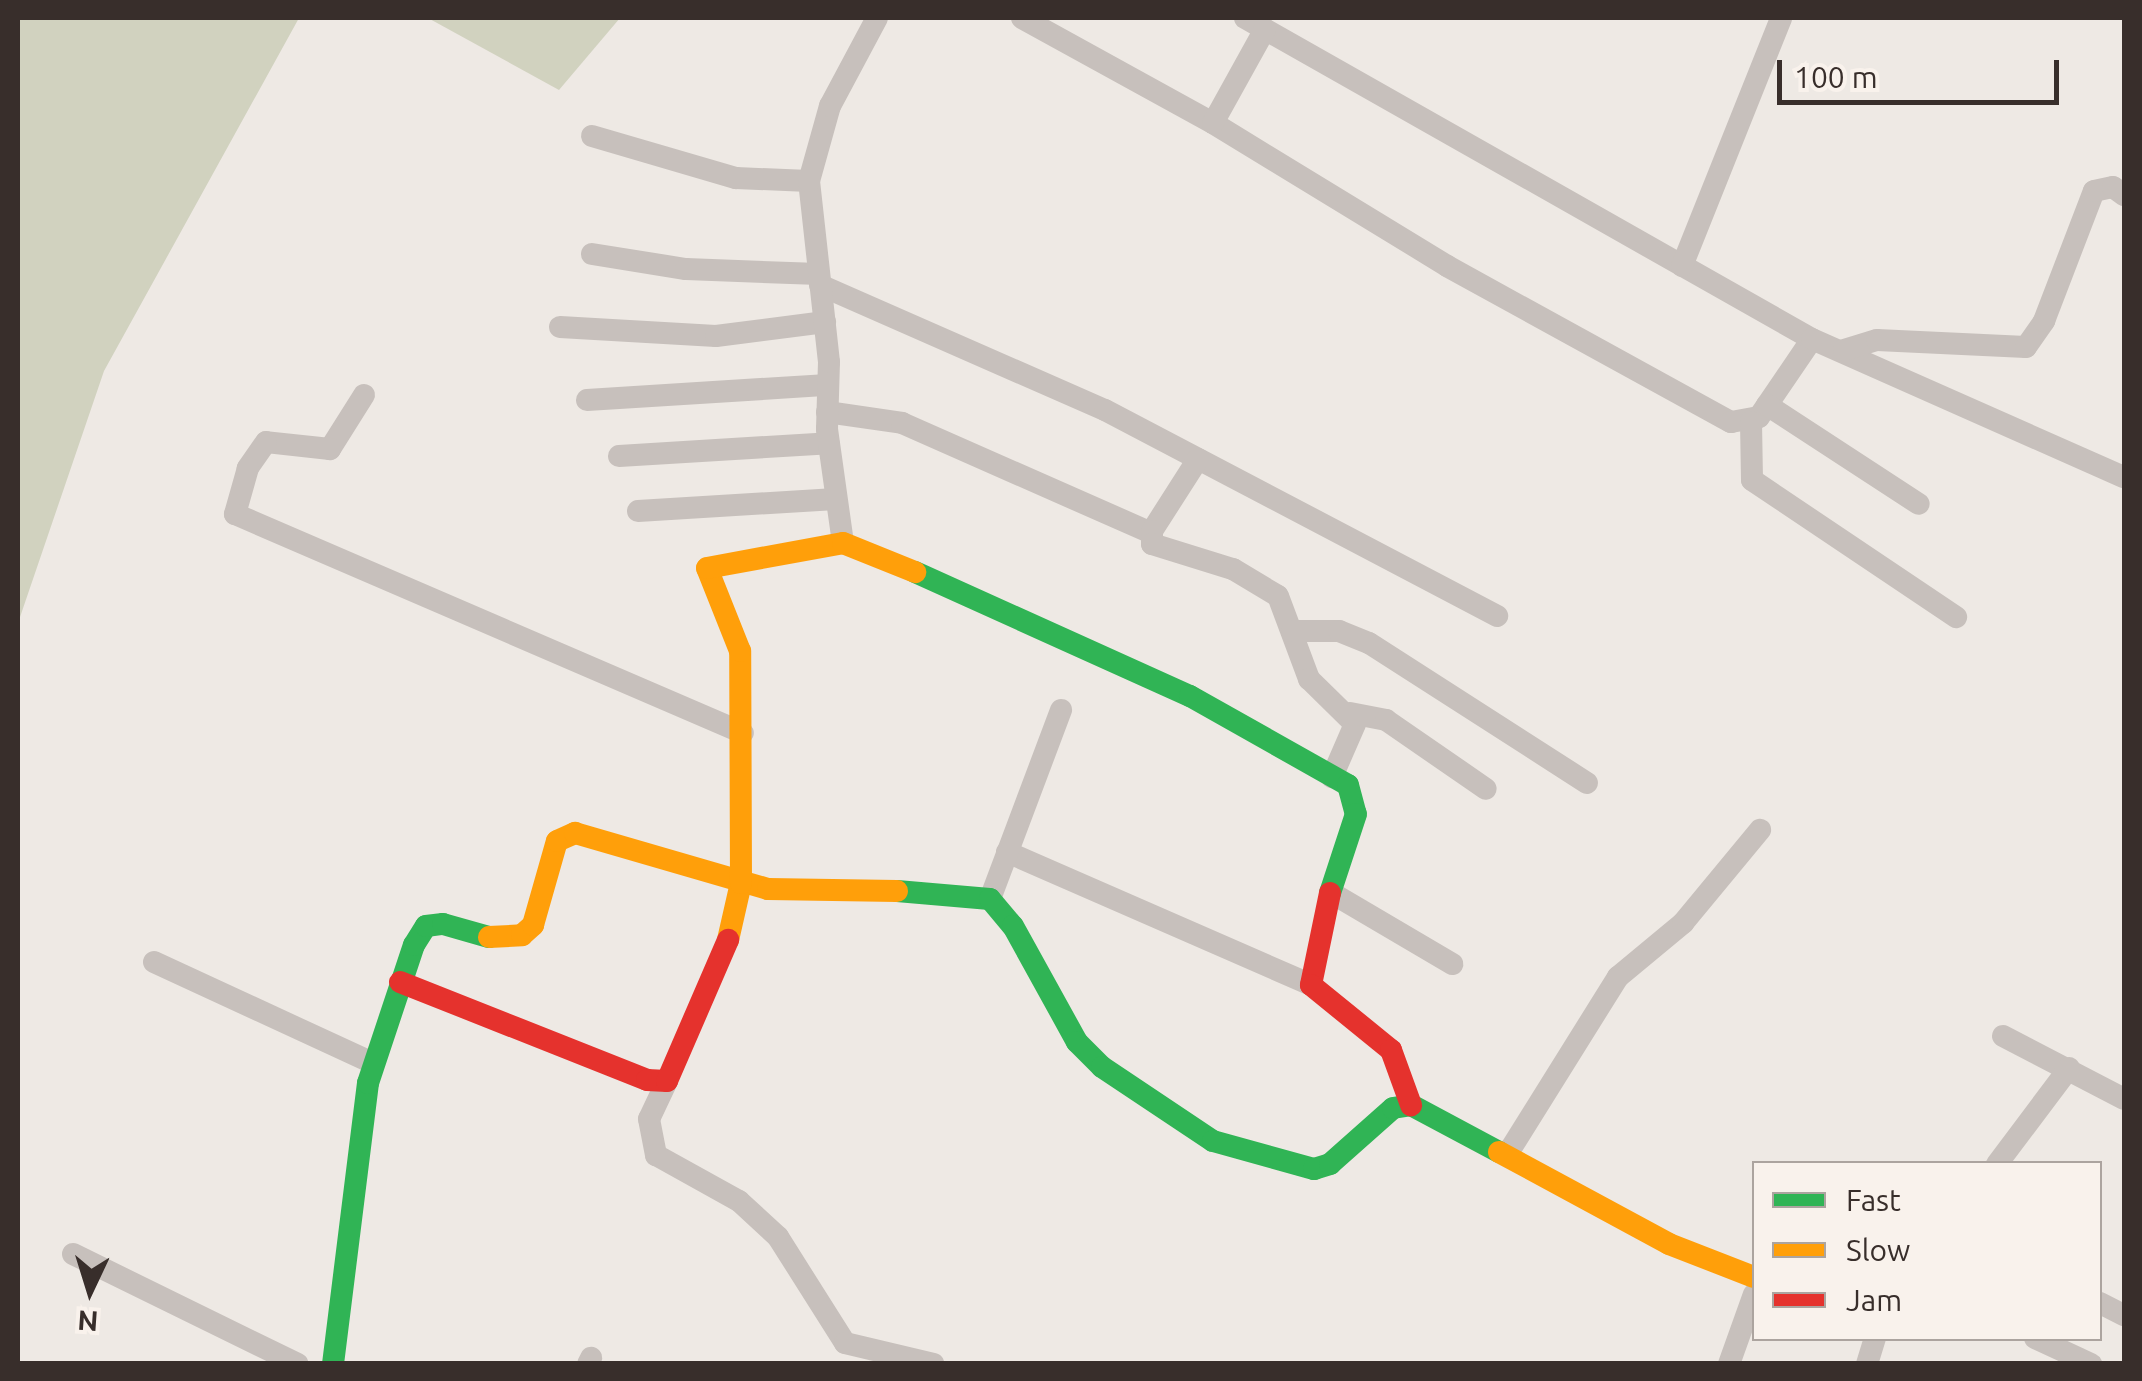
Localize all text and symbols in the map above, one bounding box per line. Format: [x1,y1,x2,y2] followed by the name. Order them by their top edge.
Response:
[1782,40,2064,102] scale bar
[1794,60,1878,94] text: 100 m
[1752,1161,2102,1341] legend
[1846,1183,1901,1217] text: Fast
[1846,1233,1910,1267] text: Slow
[40,1241,140,1341] north arrow
[1846,1283,1902,1317] text: Jam
[76,1305,99,1338] text: N

